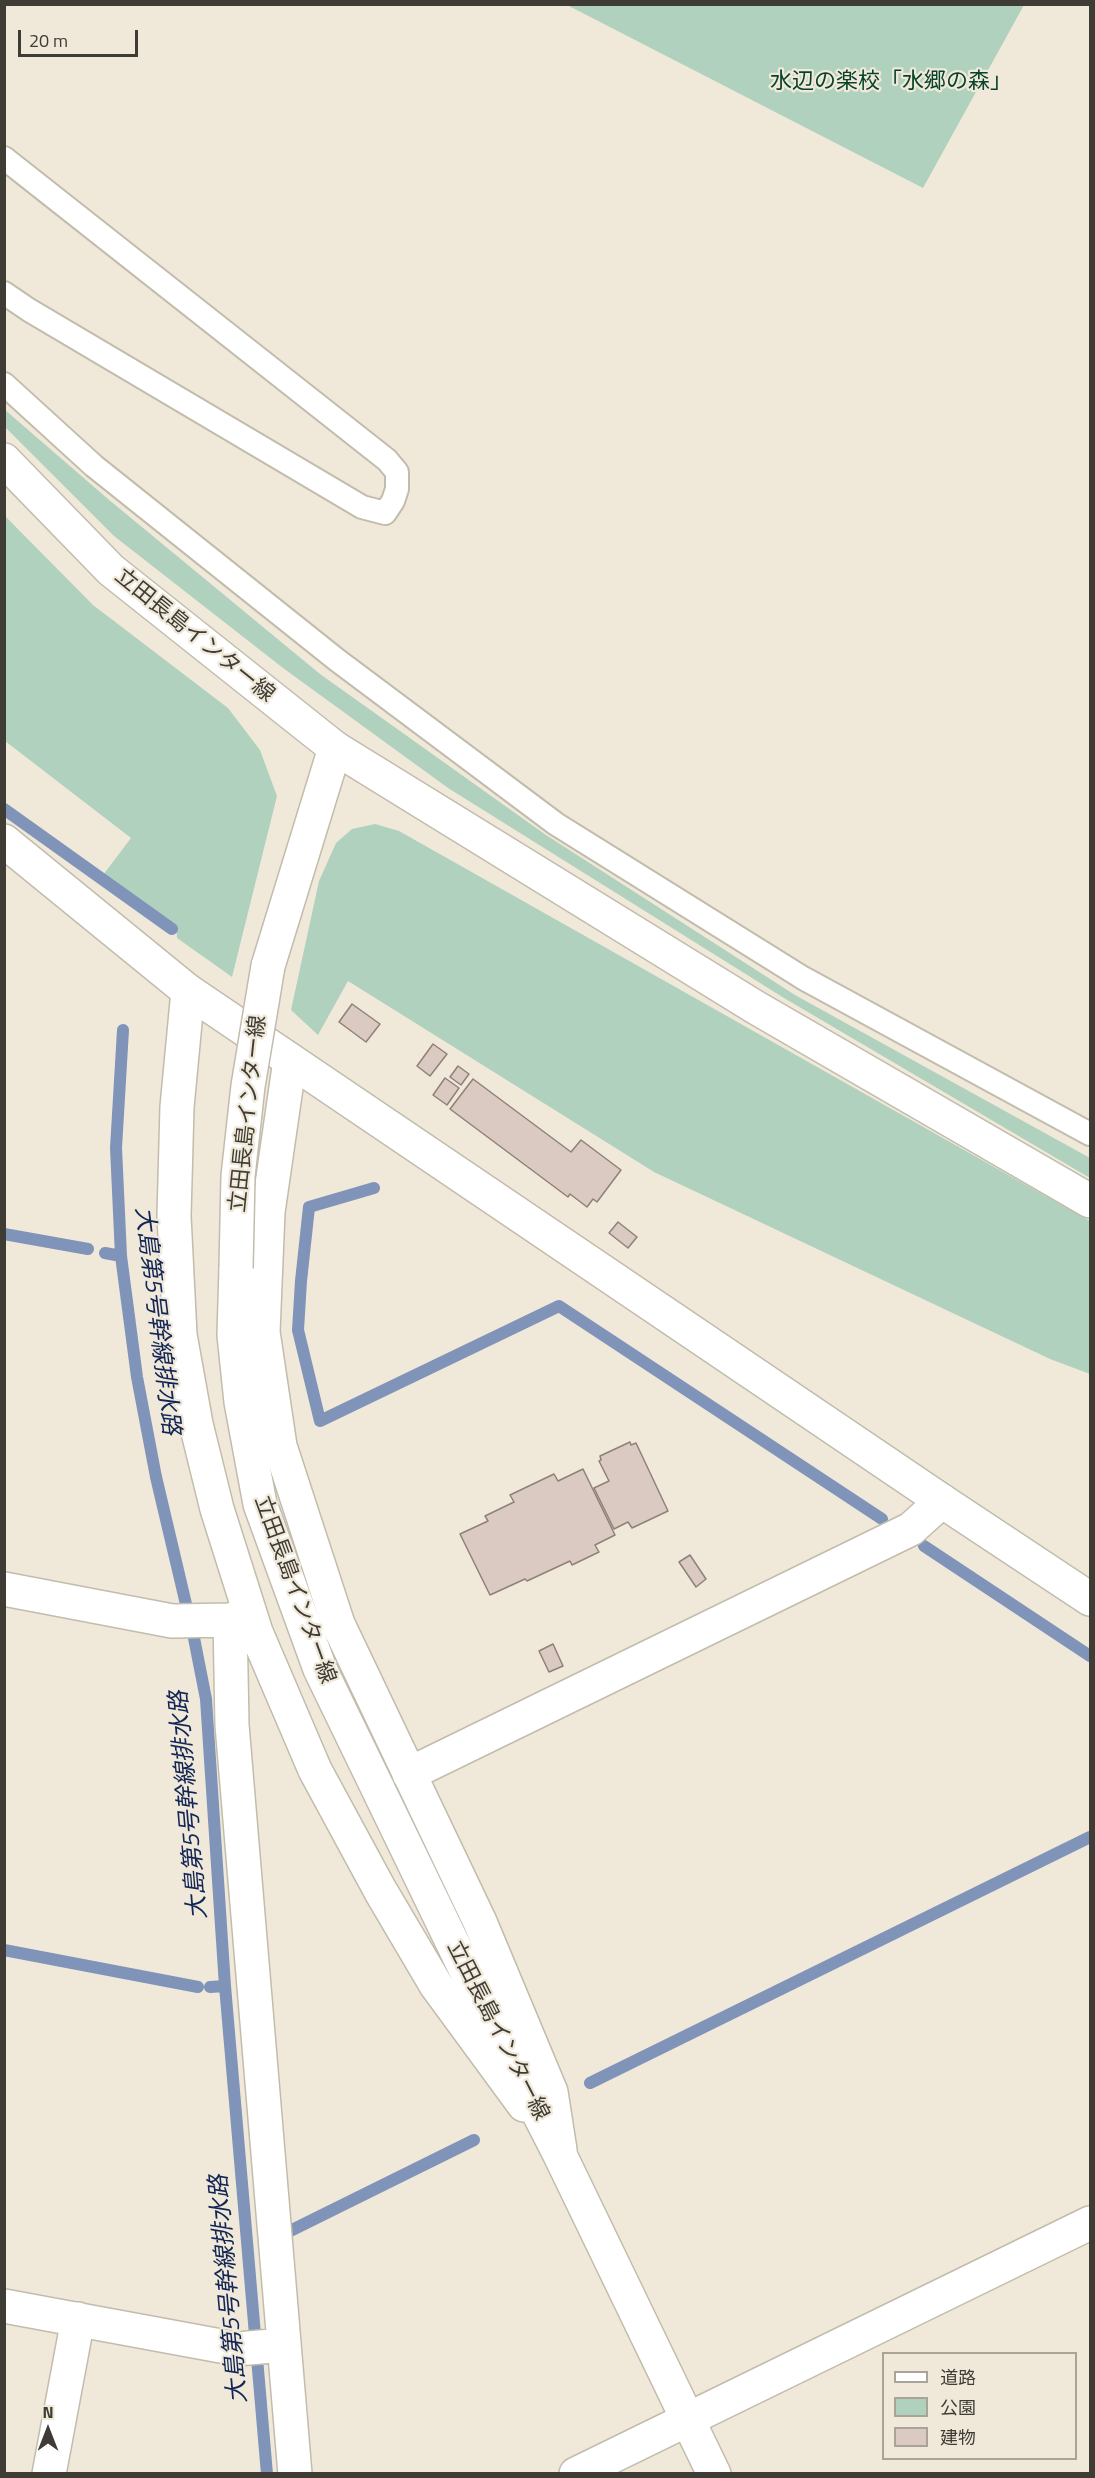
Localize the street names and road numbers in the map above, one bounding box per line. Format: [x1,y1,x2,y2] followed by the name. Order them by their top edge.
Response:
[109,563,279,709] street label: 立田長島インター線
[226,1014,272,1214] street label: 立田長島インター線
[248,1492,340,1688] street label: 立田長島インター線
[440,1937,554,2125] street label: 立田長島インター線

